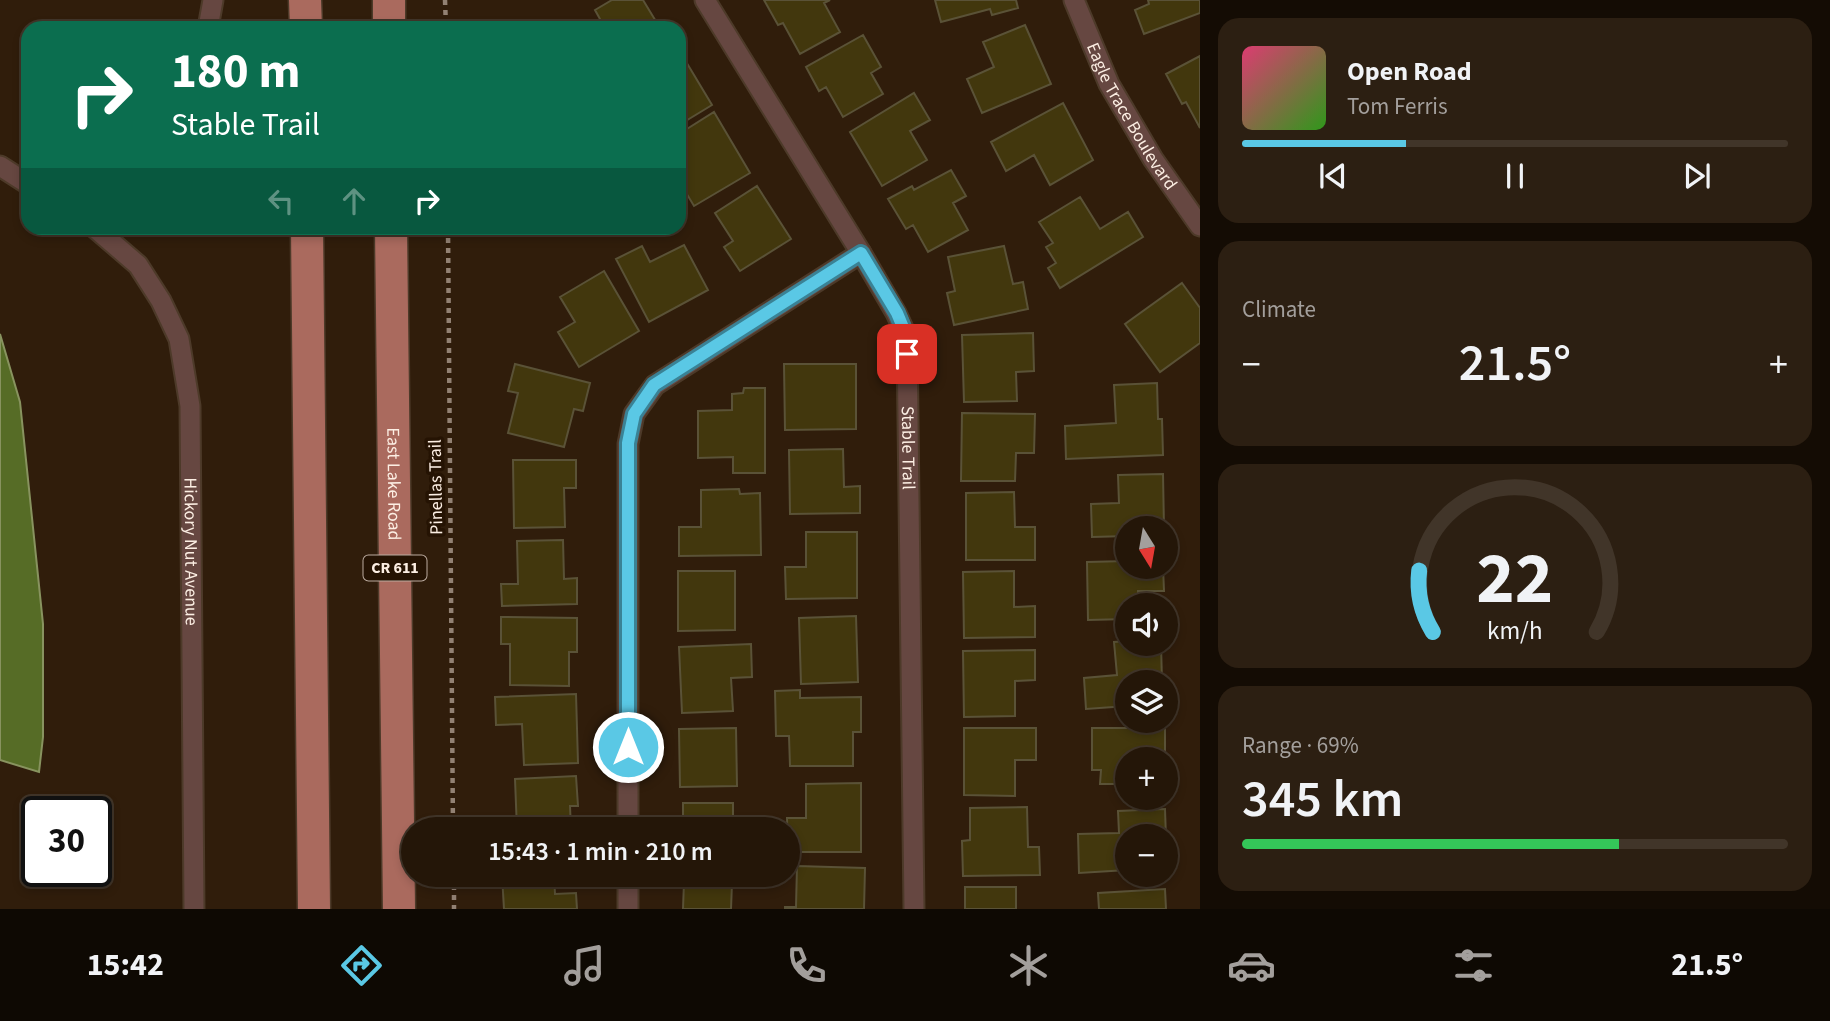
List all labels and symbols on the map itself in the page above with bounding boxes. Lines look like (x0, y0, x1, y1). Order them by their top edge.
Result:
street label: Eagle Trace Boulevard (1081, 39, 1183, 195)
pin (877, 324, 937, 384)
street label: Stable Trail (895, 406, 921, 490)
street label: East Lake Road (381, 427, 407, 541)
street label: Pinellas Trail (423, 439, 449, 535)
street label: Hickory Nut Avenue (178, 477, 204, 626)
north arrow (1115, 516, 1178, 579)
road number: CR 611 (364, 555, 426, 580)
position arrow (591, 710, 665, 784)
speed limit sign: 30 (21, 796, 112, 887)

